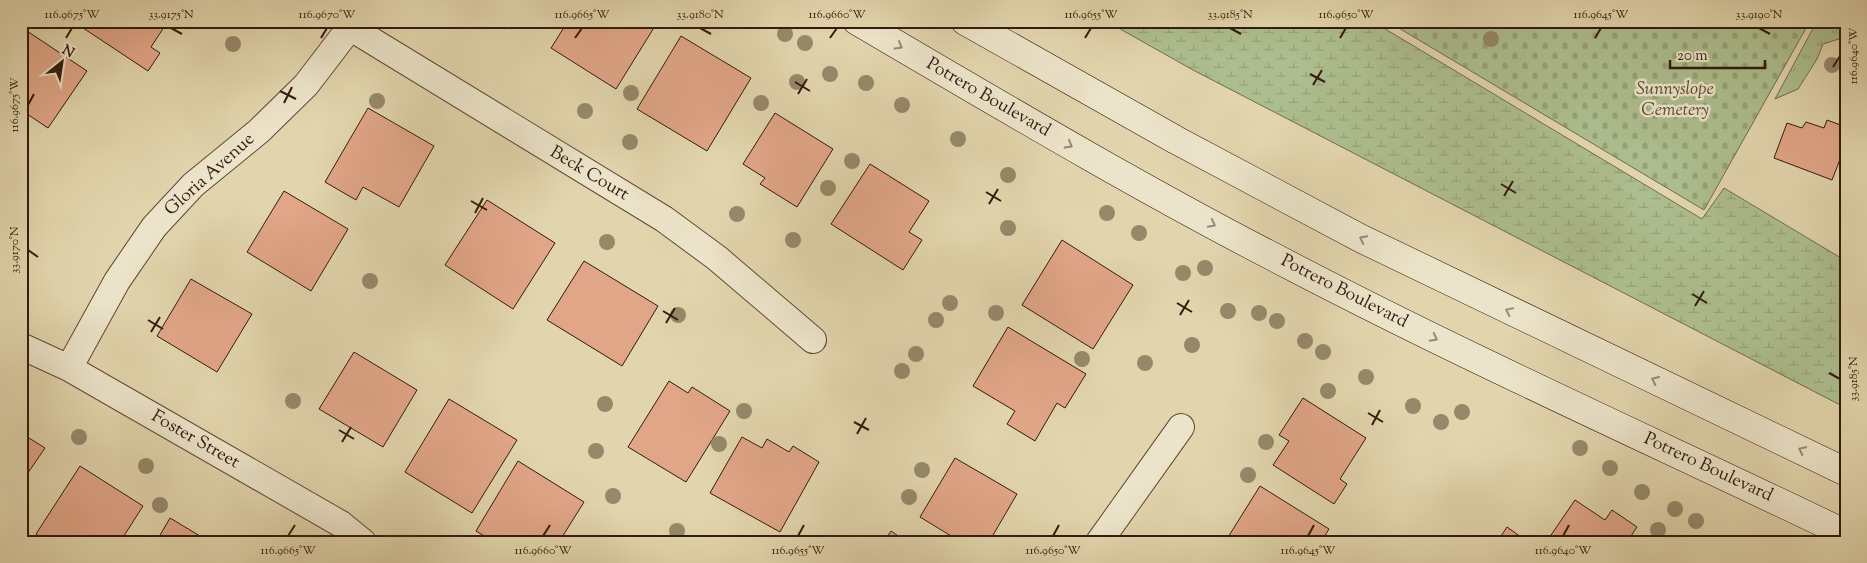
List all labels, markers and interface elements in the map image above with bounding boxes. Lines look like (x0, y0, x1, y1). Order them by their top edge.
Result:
text: 116.9675°W (44, 6, 100, 24)
text: 33.9175°N (148, 6, 194, 24)
text: 116.9670°W (299, 6, 356, 24)
text: 116.9665°W (555, 6, 610, 24)
text: 33.9180°N (676, 6, 724, 24)
text: 116.9660°W (809, 6, 866, 24)
text: 116.9655°W (1064, 6, 1118, 24)
text: 33.9185°N (1207, 6, 1253, 24)
text: 116.9650°W (1318, 6, 1374, 24)
text: 116.9645°W (1574, 6, 1629, 24)
text: 33.9190°N (1736, 6, 1783, 24)
text: 116.9640°W (1845, 27, 1863, 84)
north arrow (38, 38, 88, 88)
scale bar (1670, 38, 1764, 70)
one-way arrow (893, 39, 902, 49)
text: N (58, 41, 77, 64)
text: 20 m (1677, 46, 1708, 67)
street label: Potrero Boulevard (921, 52, 1055, 144)
text: 116.9675°W (6, 77, 24, 133)
park label: Sunnyslope Cemetery (1636, 77, 1714, 124)
street label: Gloria Avenue (159, 127, 261, 223)
one-way arrow (1064, 139, 1073, 149)
street label: Beck Court (544, 140, 634, 208)
one-way arrow (1206, 218, 1215, 228)
text: 33.9170°N (6, 226, 24, 273)
one-way arrow (1359, 236, 1368, 246)
street label: Potrero Boulevard (1276, 249, 1412, 335)
one-way arrow (1505, 306, 1514, 317)
one-way arrow (1429, 332, 1438, 342)
text: 33.9185°N (1845, 356, 1863, 402)
one-way arrow (1652, 377, 1661, 387)
street label: Foster Street (146, 404, 244, 476)
street label: Potrero Boulevard (1639, 427, 1777, 509)
one-way arrow (1798, 446, 1807, 457)
text: 116.9665°W (261, 542, 316, 560)
text: 116.9660°W (515, 542, 572, 560)
text: 116.9655°W (771, 542, 825, 560)
text: 116.9650°W (1025, 542, 1081, 560)
text: 116.9645°W (1281, 542, 1336, 560)
text: 116.9640°W (1535, 542, 1592, 560)

